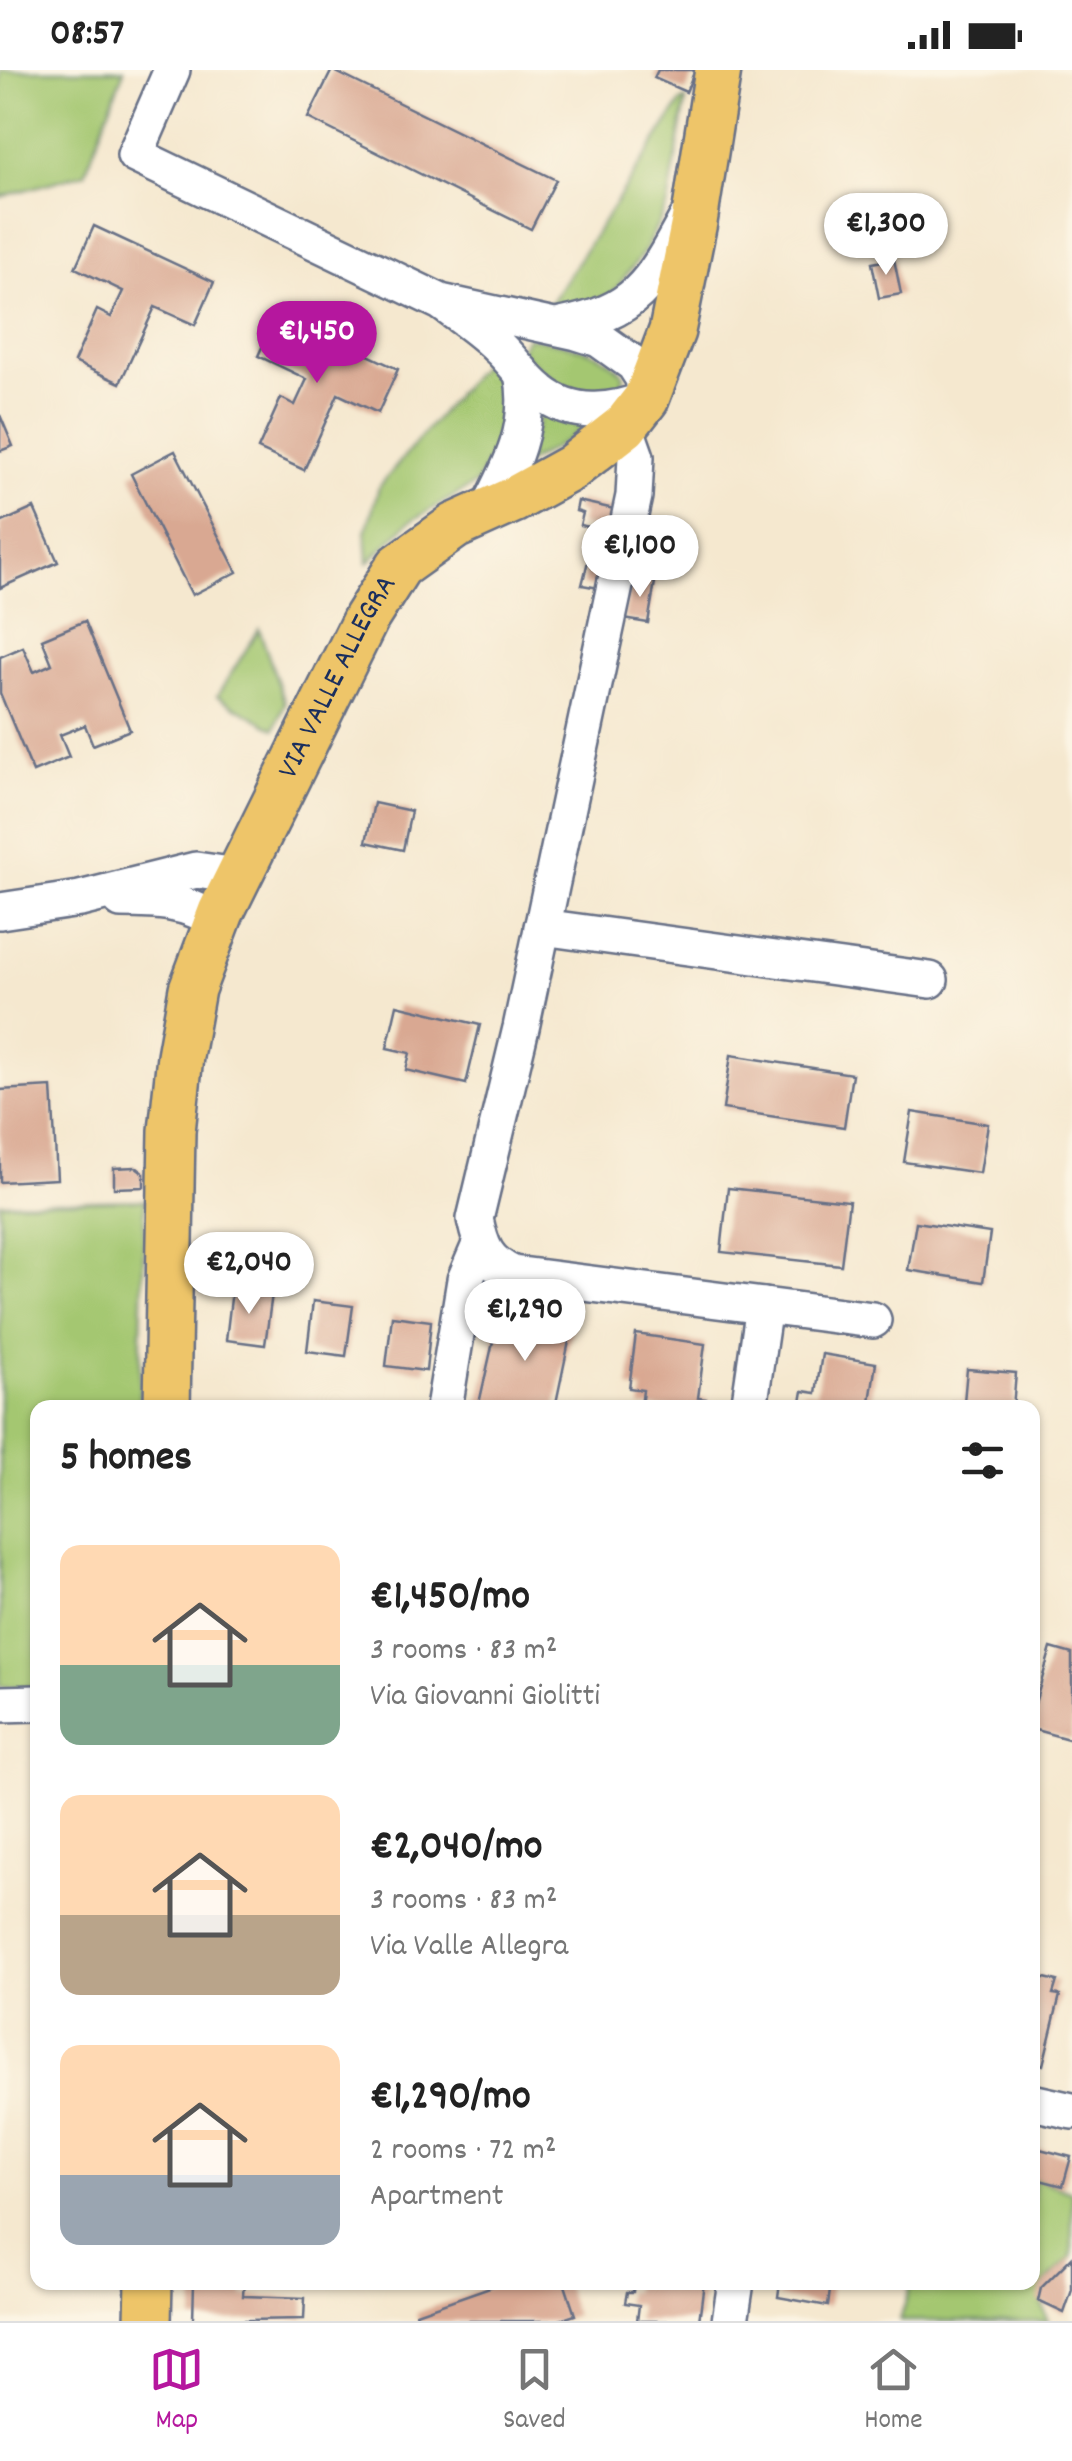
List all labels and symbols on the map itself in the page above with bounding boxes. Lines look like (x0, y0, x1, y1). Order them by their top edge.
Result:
pin: €1,300 (805, 193, 967, 278)
pin: €1,450 (236, 301, 398, 386)
pin: €1,100 (559, 515, 721, 600)
street label: VIA VALLE ALLEGRA (268, 567, 409, 787)
pin: €2,040 (168, 1232, 330, 1317)
pin: €1,290 (444, 1279, 606, 1364)

